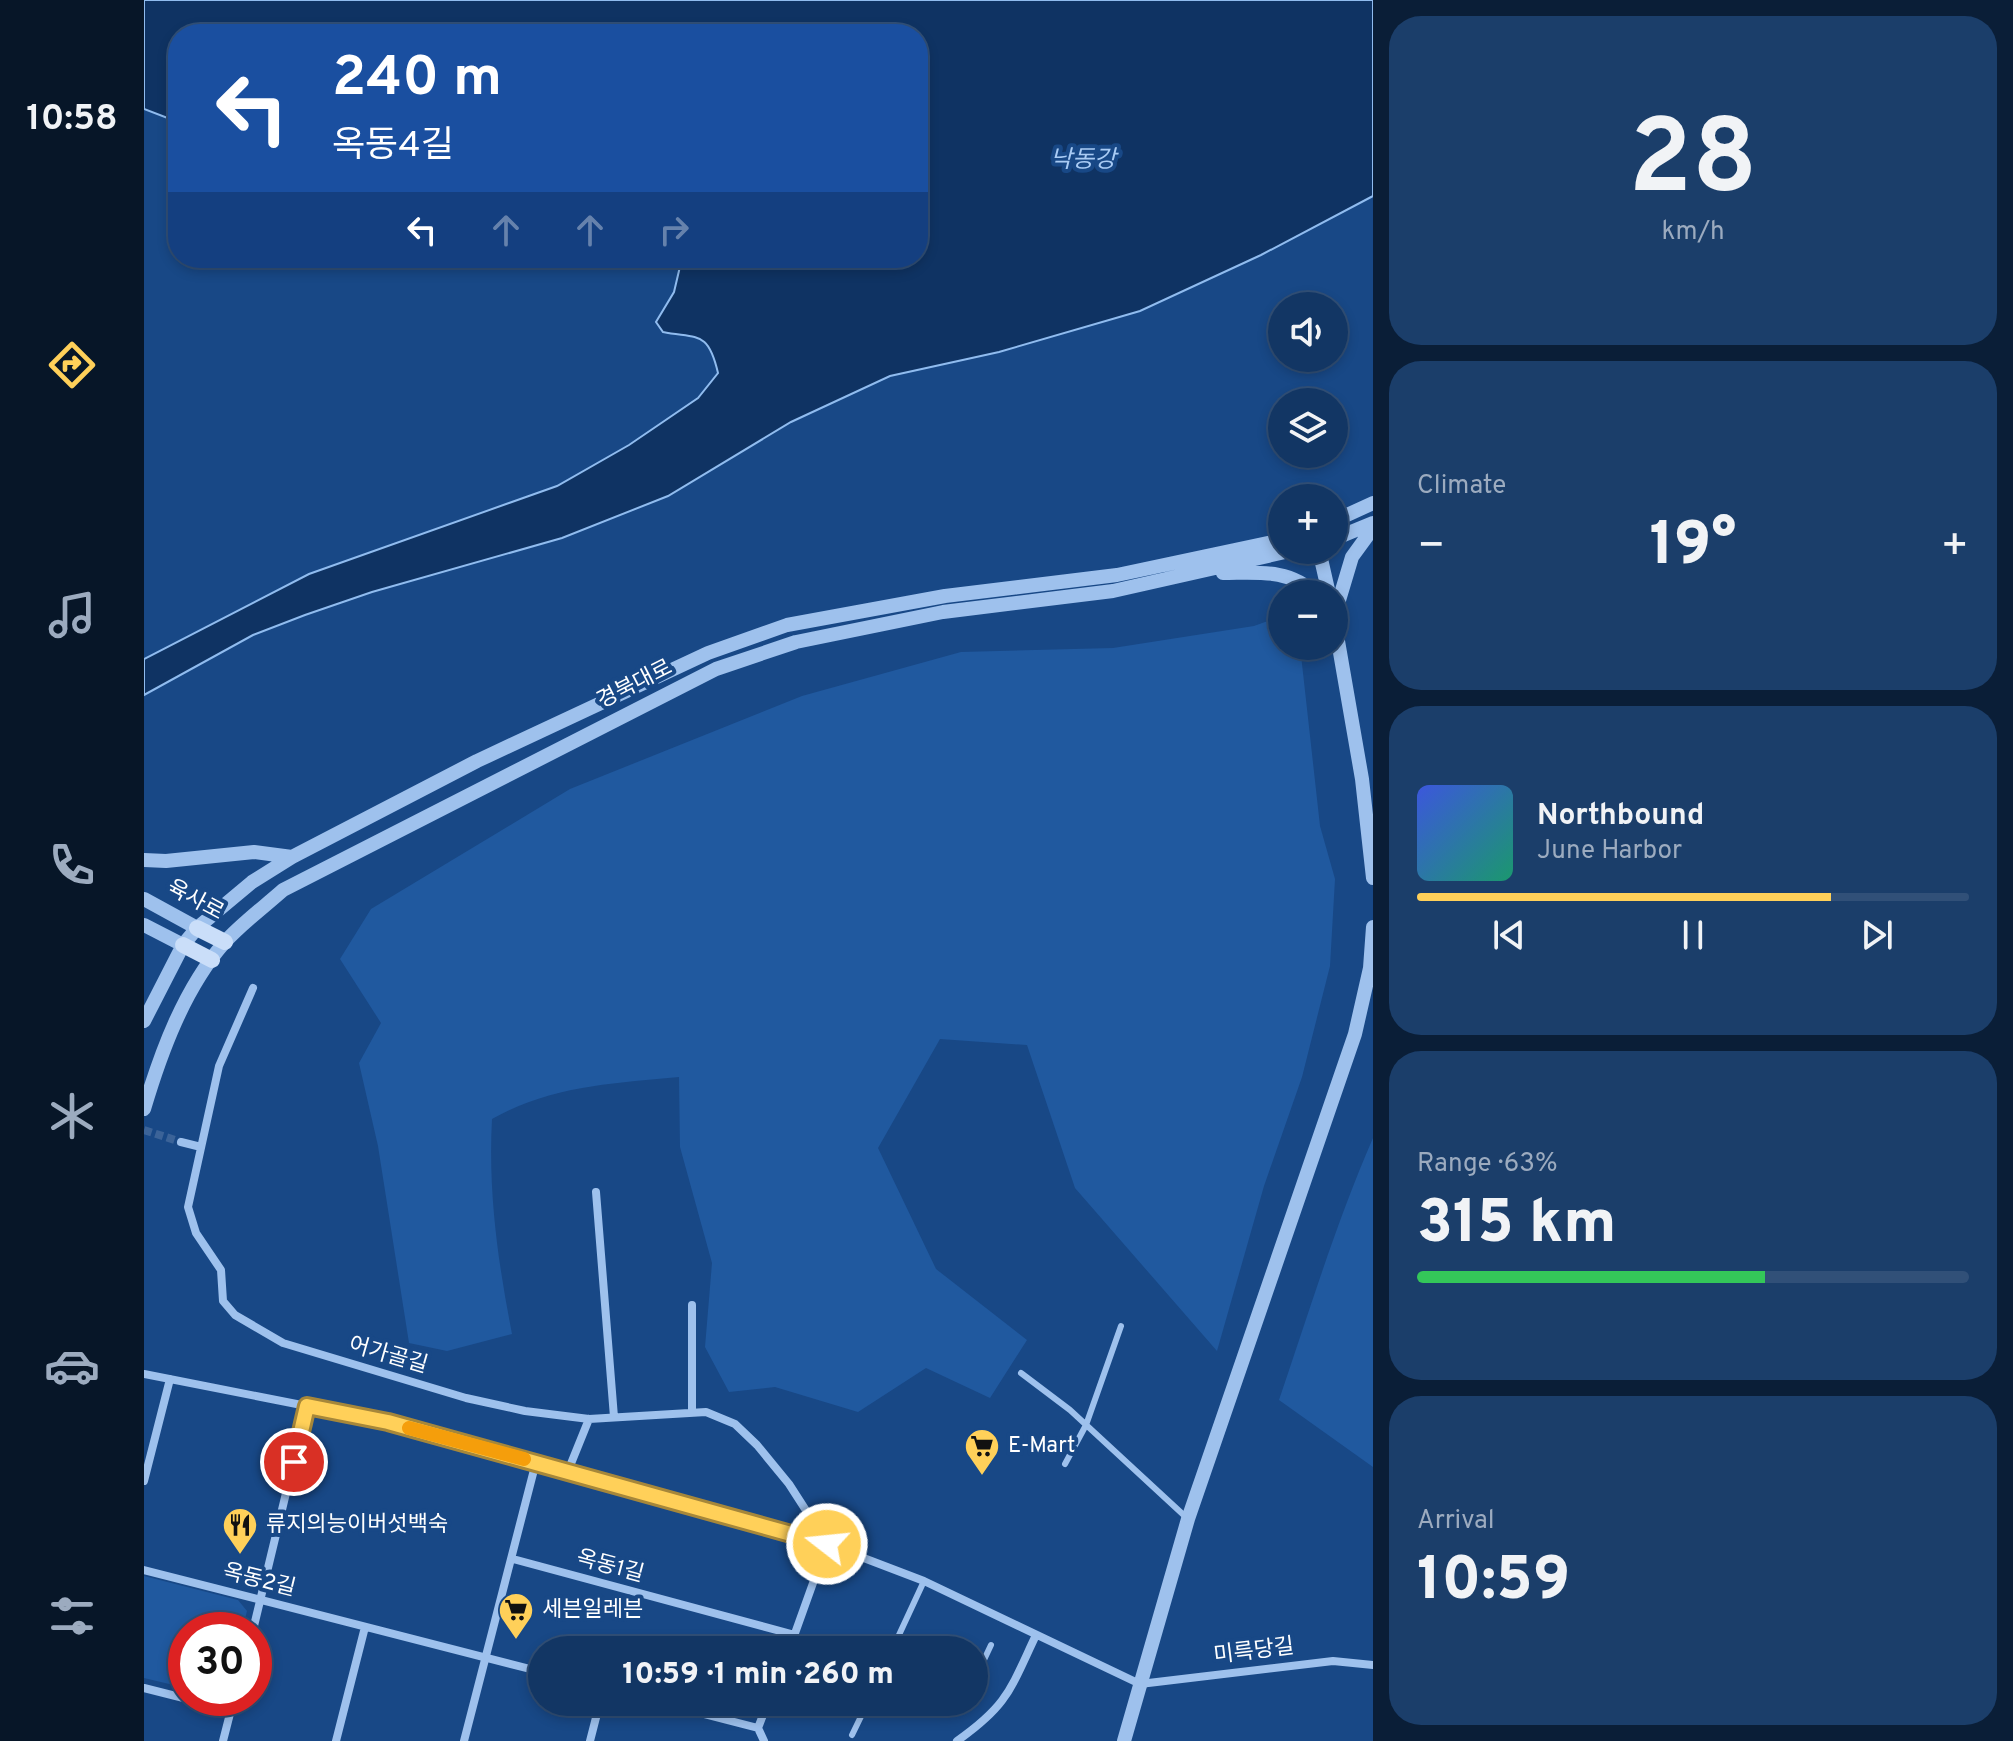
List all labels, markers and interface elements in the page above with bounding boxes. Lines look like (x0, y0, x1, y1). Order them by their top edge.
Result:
text: 240 m (332, 45, 502, 115)
icon: left (200, 56, 304, 160)
text: 10:58 (26, 97, 118, 143)
text: 28 (1628, 98, 1758, 230)
text: 옥동4길 (332, 124, 454, 170)
water label: 낙동강 (1050, 146, 1119, 176)
icon: left (400, 208, 444, 252)
icon: ahead (484, 208, 528, 252)
icon: ahead (568, 208, 612, 252)
icon: right (652, 208, 696, 252)
text: km/h (1661, 216, 1725, 249)
map controls (1268, 292, 1348, 660)
button: sound (1268, 292, 1348, 372)
icon: directions (44, 337, 100, 393)
button: layers (1268, 388, 1348, 468)
text: Climate (1417, 470, 1506, 503)
button: + (1268, 484, 1348, 564)
text: 19° (1650, 510, 1736, 586)
text: − (1417, 520, 1445, 576)
text: + (1941, 520, 1969, 576)
button: − (1268, 580, 1348, 660)
icon: music (44, 587, 100, 643)
street label: 경북대로 (593, 655, 677, 715)
text: Northbound (1537, 798, 1704, 835)
text: June Harbor (1537, 835, 1682, 868)
icon: phone (44, 837, 100, 893)
street label: 육사로 (162, 875, 228, 927)
icon: previous (1487, 913, 1531, 957)
icon: pause (1671, 913, 1715, 957)
icon: next (1855, 913, 1899, 957)
icon: climate (44, 1088, 100, 1144)
text: Range · 63% (1417, 1148, 1558, 1181)
text: 315 km (1417, 1188, 1616, 1264)
street label: 어가골길 (345, 1332, 431, 1380)
icon: car (44, 1338, 100, 1394)
supermarket icon: E-Mart (963, 1427, 1001, 1477)
pin (260, 1428, 328, 1496)
place label: E-Mart (1008, 1433, 1075, 1460)
icon: arrive (272, 1440, 316, 1484)
position arrow (785, 1502, 869, 1586)
text: Arrival (1417, 1505, 1495, 1538)
restaurant icon: 류지의능이버섯백숙 (221, 1506, 259, 1556)
place label: 류지의능이버섯백숙 (266, 1512, 448, 1539)
street label: 옥동1길 (573, 1545, 647, 1589)
text: 10:59 (1417, 1545, 1570, 1621)
street label: 옥동2길 (220, 1559, 298, 1603)
icon: filters (44, 1588, 100, 1644)
supermarket icon: 세븐일레븐 (497, 1591, 535, 1641)
place label: 세븐일레븐 (542, 1597, 643, 1624)
speed limit sign: 30 (168, 1612, 272, 1716)
street label: 미륵당길 (1212, 1634, 1296, 1670)
text: 10:59 · 1 min · 260 m (622, 1657, 894, 1694)

